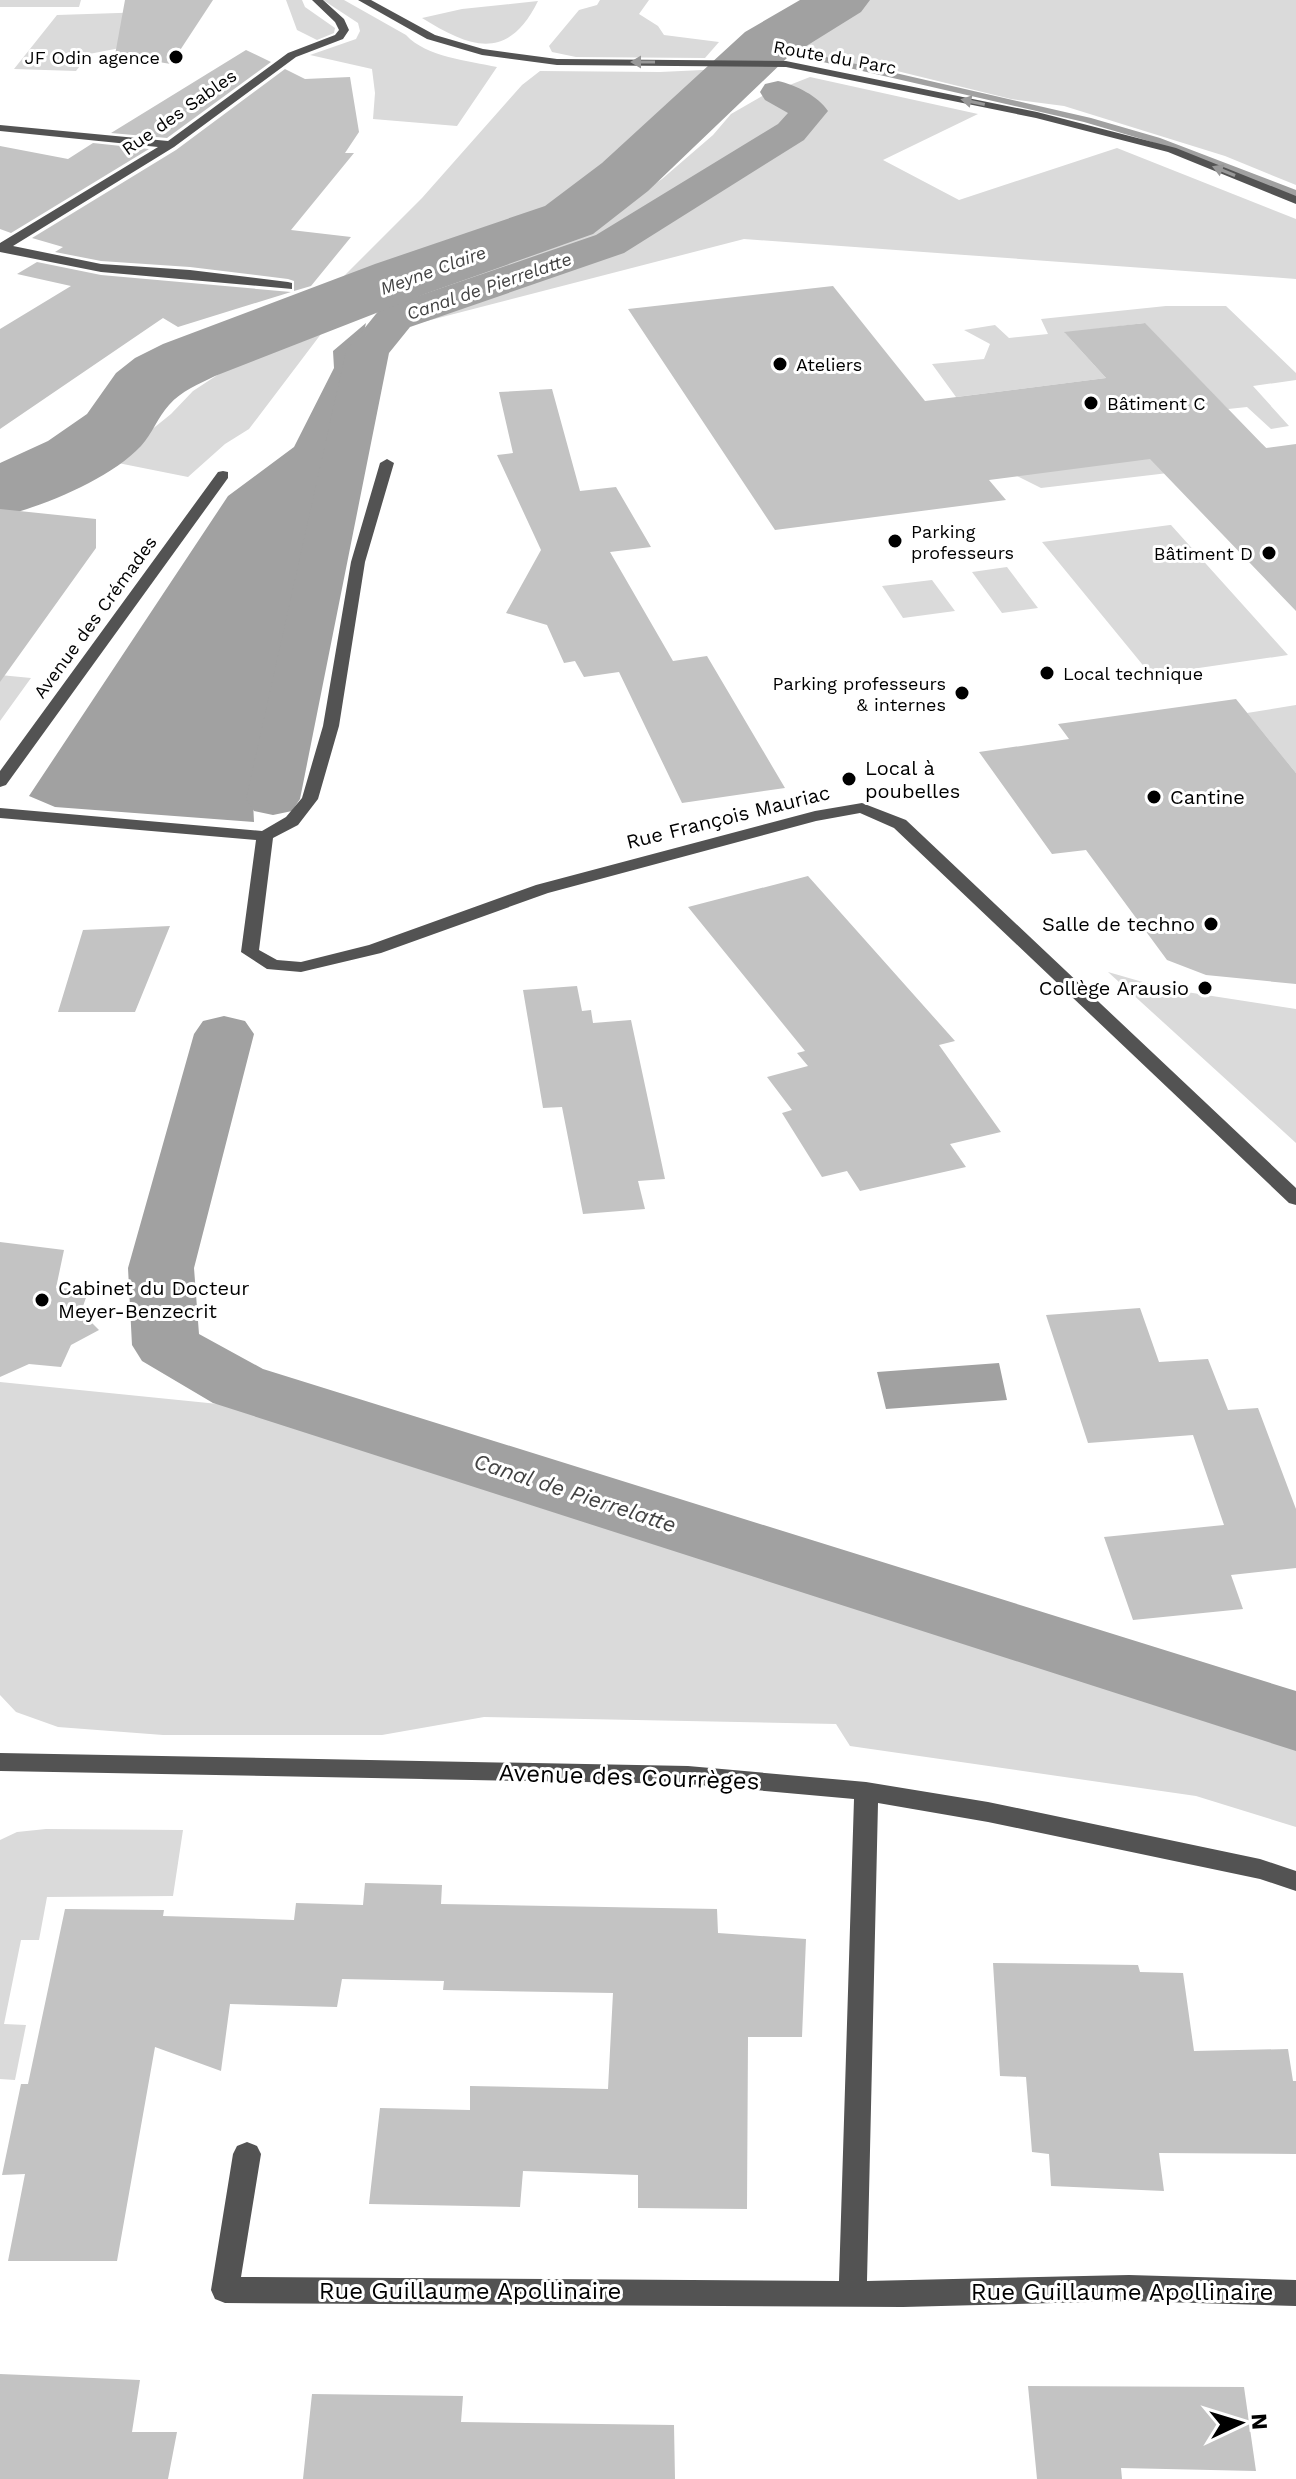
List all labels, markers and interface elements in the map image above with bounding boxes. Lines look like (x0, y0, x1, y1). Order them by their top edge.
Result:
street label: Route du Parc (772, 36, 898, 78)
place label: JF Odin agence (25, 47, 160, 68)
marker: JF Odin agence (167, 48, 185, 66)
one-way arrow (630, 56, 655, 68)
street label: Rue des Sables (118, 65, 240, 159)
one-way arrow (961, 95, 986, 108)
one-way arrow (1212, 164, 1236, 177)
water label: Meyne Claire (377, 241, 489, 299)
water label: Canal de Pierrelatte (404, 248, 574, 324)
place label: Ateliers (796, 354, 862, 375)
marker: Ateliers (771, 355, 789, 373)
place label: Bâtiment C (1107, 393, 1206, 414)
marker: Bâtiment C (1082, 394, 1100, 412)
place label: Parking professeurs (911, 521, 1014, 563)
street label: Avenue des Crémades (29, 532, 161, 702)
marker: Parking professeurs (886, 532, 904, 550)
place label: Bâtiment D (1154, 543, 1253, 564)
marker: Bâtiment D (1260, 544, 1278, 562)
place label: Local technique (1063, 663, 1203, 684)
marker: Local technique (1038, 664, 1056, 682)
place label: Parking professeurs & internes (773, 673, 946, 715)
marker: Parking professeurs & internes (953, 684, 971, 702)
place label: Local à poubelles (865, 756, 960, 803)
marker: Local à poubelles (840, 770, 858, 788)
street label: Rue François Mauriac (624, 780, 832, 854)
place label: Cantine (1170, 785, 1245, 809)
marker: Cantine (1145, 788, 1163, 806)
place label: Salle de techno (1042, 912, 1195, 936)
marker: Salle de techno (1202, 915, 1220, 933)
place label: Collège Arausio (1039, 976, 1189, 1000)
marker: Collège Arausio (1196, 979, 1214, 997)
place label: Cabinet du Docteur Meyer-Benzecrit (58, 1276, 249, 1323)
marker: Cabinet du Docteur Meyer-Benzecrit (33, 1291, 51, 1309)
water label: Canal de Pierrelatte (471, 1448, 679, 1538)
street label: Avenue des Courrèges (498, 1758, 760, 1796)
street label: Rue Guillaume Apollinaire (319, 2277, 621, 2305)
street label: Rue Guillaume Apollinaire (971, 2278, 1273, 2306)
north arrow (1200, 2383, 1280, 2463)
text: N (1246, 2413, 1272, 2431)

